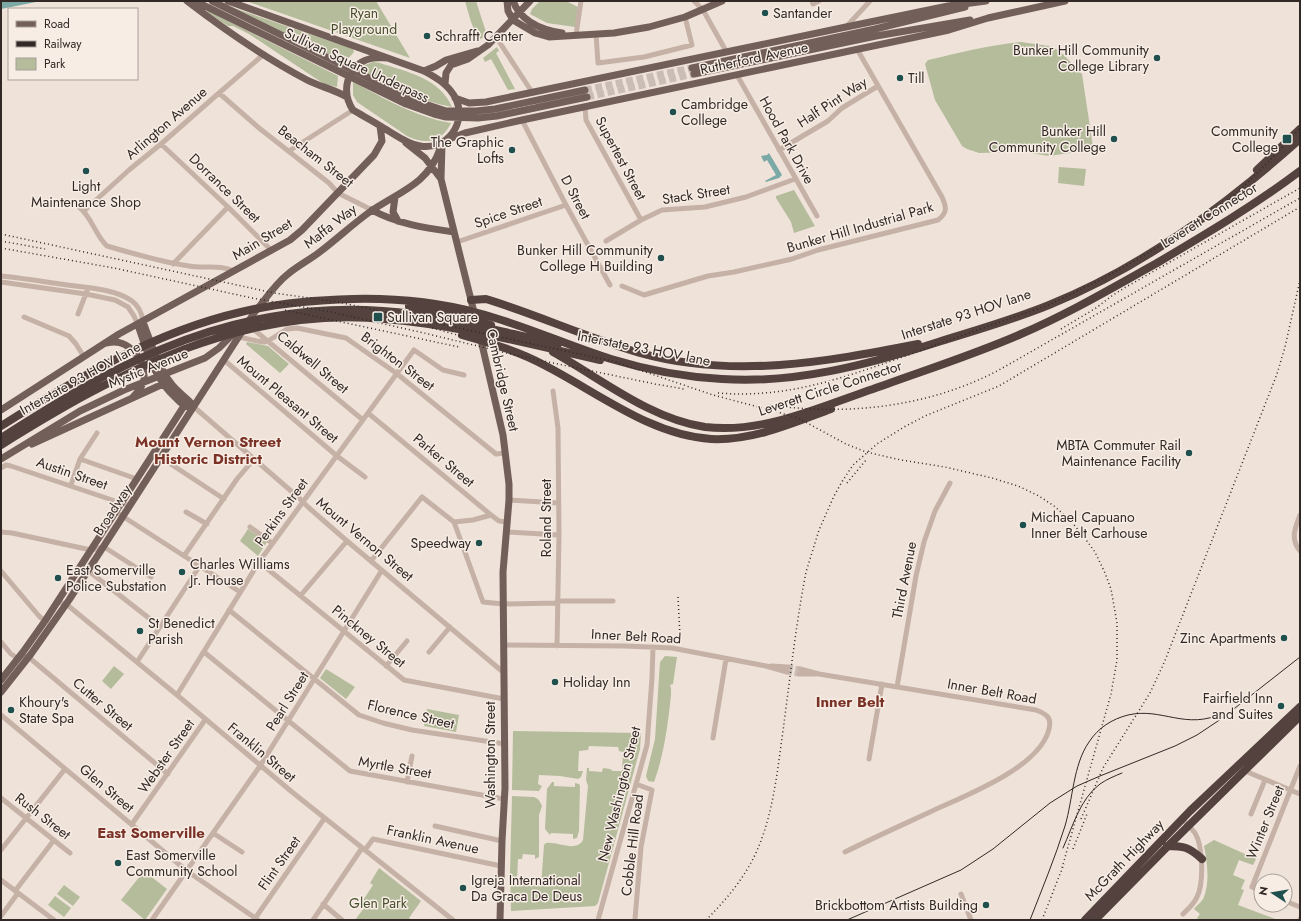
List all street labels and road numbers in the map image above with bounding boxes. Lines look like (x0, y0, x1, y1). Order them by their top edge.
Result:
street label: Sullivan Square Underpass (281, 23, 433, 107)
street label: Rutherford Avenue (698, 37, 810, 79)
street label: Half Pint Way (793, 71, 872, 132)
street label: Arlington Avenue (121, 82, 211, 164)
street label: Hood Park Drive (755, 92, 819, 188)
street label: Supertest Street (591, 113, 652, 204)
street label: Beacham Street (274, 120, 359, 192)
street label: Dorrance Street (185, 149, 266, 228)
street label: D Street (556, 172, 596, 223)
street label: Leverett Connector (1157, 177, 1261, 253)
street label: Stack Street (661, 179, 732, 209)
street label: Spice Street (471, 191, 545, 233)
street label: Bunker Hill Industrial Park (784, 196, 936, 258)
street label: Maffa Way (299, 198, 361, 253)
street label: Main Street (228, 213, 296, 265)
street label: Interstate 93 HOV lane (899, 284, 1033, 344)
street label: Interstate 93 HOV lane (576, 325, 712, 371)
street label: Caldwell Street (273, 326, 354, 398)
street label: Brighton Street (357, 327, 439, 396)
street label: Cambridge Street (482, 327, 525, 434)
street label: Interstate 93 HOV lane (16, 336, 144, 420)
street label: Mystic Avenue (105, 343, 191, 393)
street label: Mount Pleasant Street (233, 351, 343, 448)
street label: Leverett Circle Connector (756, 355, 905, 421)
street label: Parker Street (409, 428, 479, 492)
street label: Austin Street (34, 452, 111, 495)
street label: Perkins Street (249, 473, 313, 550)
street label: Roland Street (536, 478, 556, 557)
street label: Broadway (88, 480, 136, 539)
street label: Mount Vernon Street (312, 492, 418, 586)
street label: Third Avenue (887, 540, 921, 620)
street label: Pinckney Street (328, 600, 411, 672)
street label: Inner Belt Road (590, 624, 682, 648)
street label: Pearl Street (261, 667, 314, 735)
street label: Cutter Street (69, 673, 138, 736)
street label: Inner Belt Road (946, 673, 1038, 709)
street label: Florence Street (366, 694, 457, 734)
street label: Washington Street (480, 701, 500, 809)
street label: Webster Street (133, 714, 199, 797)
street label: Franklin Street (224, 717, 301, 787)
street label: New Washington Street (593, 724, 646, 864)
street label: Myrtle Street (357, 751, 434, 783)
street label: Glen Street (75, 759, 139, 817)
street label: Winter Street (1241, 782, 1289, 862)
street label: Rush Street (11, 788, 76, 845)
street label: Cobble Hill Road (616, 793, 648, 897)
street label: McGrath Highway (1080, 814, 1169, 905)
street label: Franklin Avenue (385, 819, 481, 859)
street label: Flint Street (253, 831, 305, 894)

